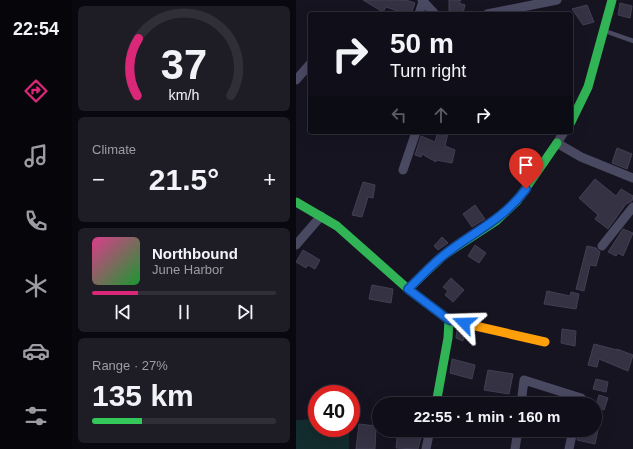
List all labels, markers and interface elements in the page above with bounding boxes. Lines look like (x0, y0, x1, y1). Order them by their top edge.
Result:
text: 22:54 (13, 19, 59, 39)
icon: right (324, 28, 376, 80)
text: 50 m (390, 28, 454, 59)
text: 37 (161, 41, 207, 88)
text: Turn right (390, 61, 466, 81)
icon: directions (22, 77, 50, 105)
text: km/h (169, 87, 200, 103)
icon: left (388, 104, 410, 126)
icon: ahead (430, 104, 452, 126)
icon: right (472, 104, 494, 126)
icon: music (22, 142, 50, 170)
text: Climate (92, 142, 136, 157)
pin (509, 148, 543, 189)
icon: arrive (515, 154, 537, 176)
text: 21.5° (149, 163, 219, 196)
text: − (92, 167, 105, 192)
text: + (263, 167, 276, 192)
icon: phone (22, 207, 50, 235)
text: Northbound (152, 245, 238, 262)
text: June Harbor (152, 262, 224, 277)
icon: climate (22, 272, 50, 300)
icon: previous (112, 301, 134, 323)
icon: pause (173, 301, 195, 323)
icon: next (234, 301, 256, 323)
position arrow (443, 302, 485, 344)
icon: car (22, 337, 50, 365)
text: Range · 27% (92, 358, 168, 373)
text: 135 km (92, 379, 194, 412)
speed limit sign: 40 (308, 385, 360, 437)
icon: filters (22, 402, 50, 430)
text: 22:55 · 1 min · 160 m (414, 408, 560, 425)

